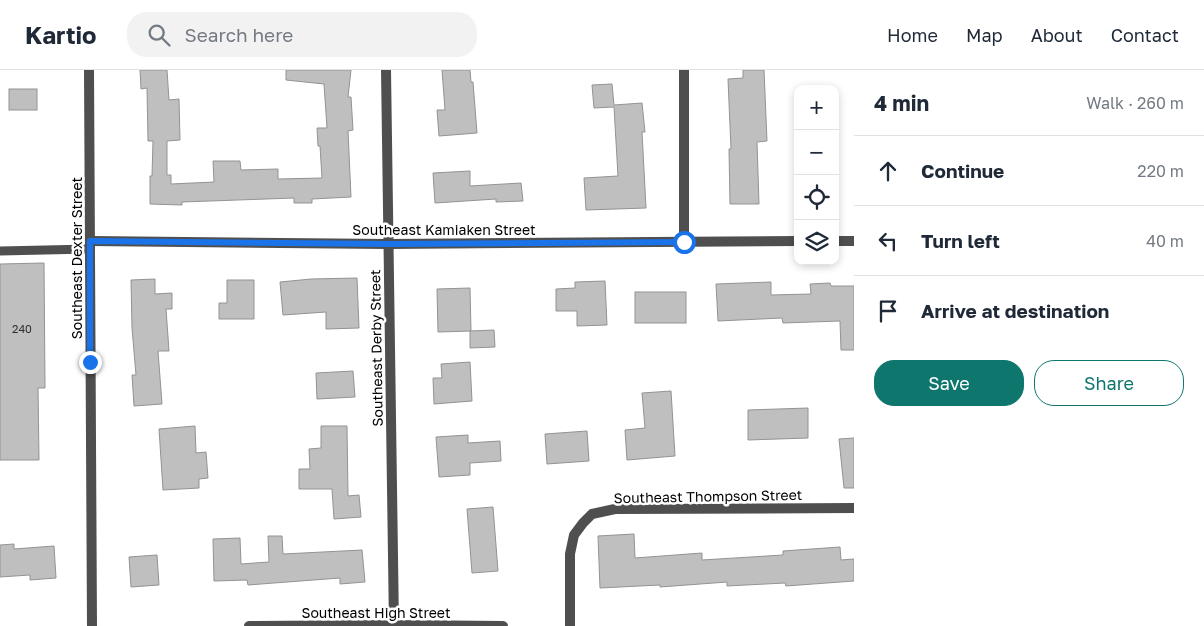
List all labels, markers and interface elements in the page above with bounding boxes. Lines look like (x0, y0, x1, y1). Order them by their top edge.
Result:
search box (127, 12, 477, 57)
text: Kartio (25, 20, 97, 49)
icon: search (145, 21, 173, 49)
text: Search here (185, 23, 293, 46)
text: Home (887, 24, 938, 46)
text: Map (966, 24, 1003, 46)
text: About (1031, 24, 1083, 46)
text: Contact (1111, 24, 1179, 46)
map controls (794, 85, 839, 265)
button: + (794, 85, 839, 130)
text: 4 min (874, 90, 929, 116)
text: Walk · 260 m (1086, 93, 1184, 113)
button: − (794, 130, 839, 175)
icon: ahead (874, 157, 902, 185)
text: Continue (921, 159, 1004, 182)
text: 220 m (1137, 161, 1184, 181)
button: locate (794, 175, 839, 220)
street label: Southeast Dexter Street (68, 177, 85, 339)
button: layers (794, 220, 839, 265)
street label: Southeast Kamiaken Street (352, 221, 536, 238)
icon: left (874, 227, 902, 255)
text: Turn left (921, 229, 1000, 252)
route start (673, 231, 696, 254)
text: 40 m (1146, 231, 1184, 251)
street label: Southeast Derby Street (366, 269, 386, 427)
icon: arrive (874, 297, 902, 325)
text: Arrive at destination (921, 299, 1109, 322)
house number: 240 (12, 322, 32, 335)
route end (79, 351, 102, 374)
button: Save (874, 360, 1024, 406)
button: Share (1034, 360, 1184, 406)
street label: Southeast Thompson Street (614, 486, 802, 506)
street label: Southeast High Street (301, 604, 451, 621)

